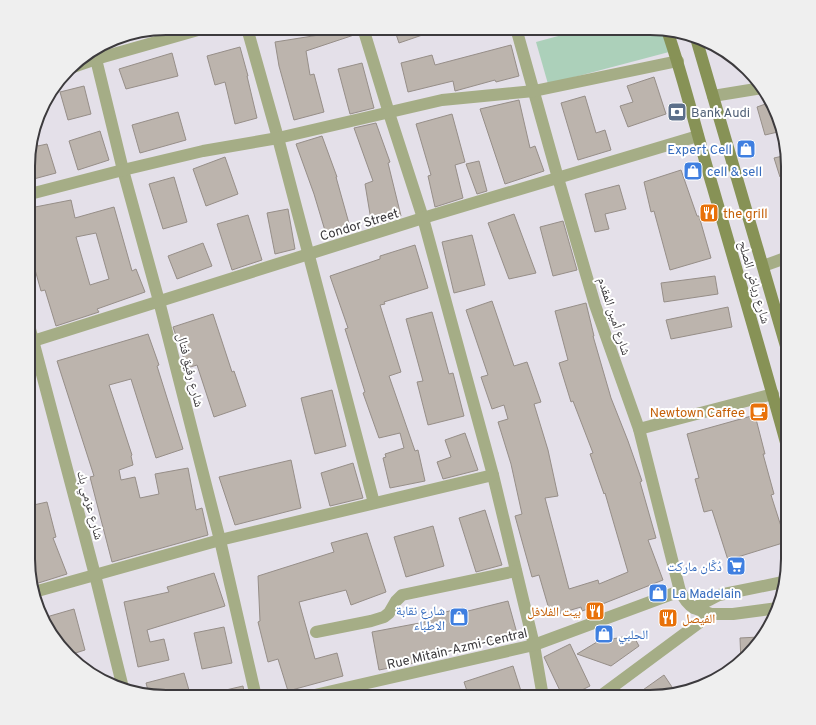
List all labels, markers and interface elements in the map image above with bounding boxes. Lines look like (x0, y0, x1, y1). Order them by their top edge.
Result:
bank icon: Bank Audi (666, 101, 688, 123)
place label: Bank Audi (691, 106, 750, 122)
shop icon: Expert Cell (735, 138, 757, 160)
place label: Expert Cell (667, 143, 732, 159)
shop icon: cell & sell (682, 160, 704, 182)
place label: cell & sell (707, 165, 762, 181)
restaurant icon: the grill (698, 202, 720, 224)
street label: Condor Street (318, 206, 401, 245)
place label: the grill (723, 207, 768, 223)
street label: شارع رياض الصلح (734, 239, 773, 326)
street label: شارع أمين المقدم (593, 275, 634, 358)
street label: شارع رفيق فتال (172, 332, 206, 409)
cafe icon: Newtown Caffee (748, 401, 770, 423)
place label: Newtown Caffee (650, 406, 745, 422)
street label: شارع عزمي بك (71, 469, 106, 542)
supermarket icon: دُكَّان ماركت (725, 555, 747, 577)
place label: دُكَّان ماركت (667, 559, 722, 576)
shop icon: La Madelain (647, 582, 669, 604)
place label: La Madelain (672, 587, 741, 603)
restaurant icon: بيت الفلافل (584, 600, 606, 622)
place label: شارع نقابة الاطباء (396, 604, 445, 635)
place label: بيت الفلافل (527, 605, 581, 621)
shop icon: شارع نقابة الاطباء (448, 606, 470, 628)
restaurant icon: الفيصل (657, 607, 679, 629)
place label: الفيصل (682, 612, 715, 628)
shop icon: الحلبي (593, 623, 615, 645)
street label: Rue Mitain-Azmi-Central (386, 626, 529, 674)
place label: الحلبي (618, 628, 648, 645)

